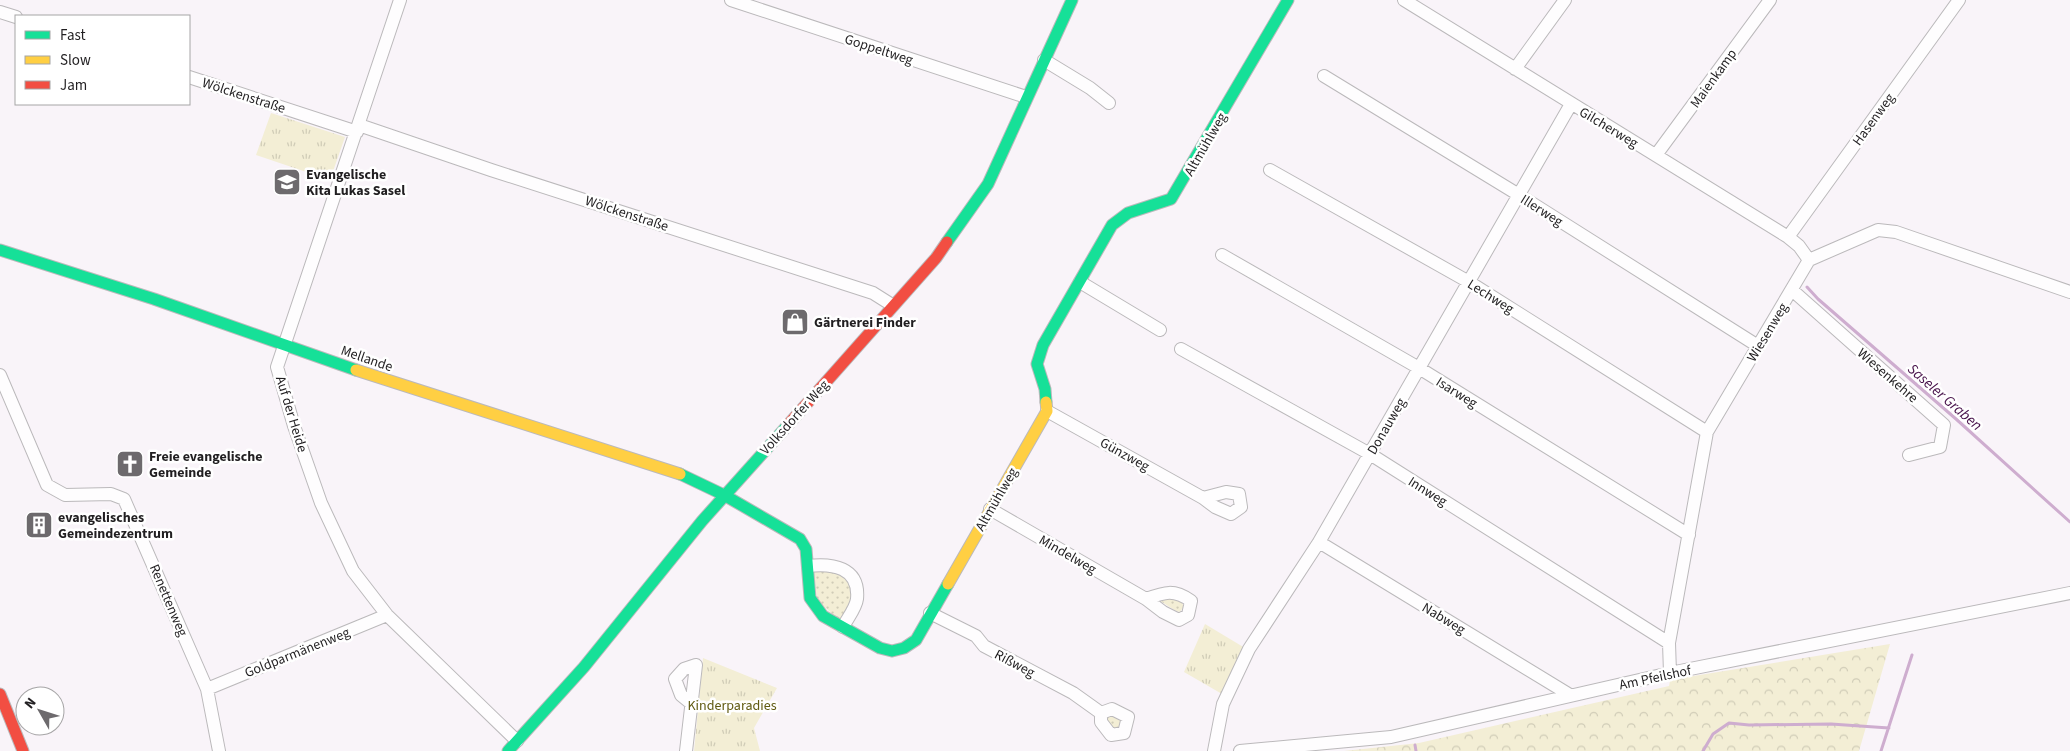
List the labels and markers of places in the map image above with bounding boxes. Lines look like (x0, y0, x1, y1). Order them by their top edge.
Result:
place label: Evangelische Kita Lukas Sasel (306, 165, 405, 201)
school or university icon: Evangelische Kita Lukas Sasel (272, 167, 302, 197)
shop icon: Gärtnerei Finder (780, 307, 810, 337)
place label: Gärtnerei Finder (814, 313, 916, 333)
place label: Freie evangelische Gemeinde (149, 447, 263, 483)
church icon: Freie evangelische Gemeinde (115, 449, 145, 479)
place label: evangelisches Gemeindezentrum (58, 508, 173, 544)
building icon: evangelisches Gemeindezentrum (24, 510, 54, 540)

